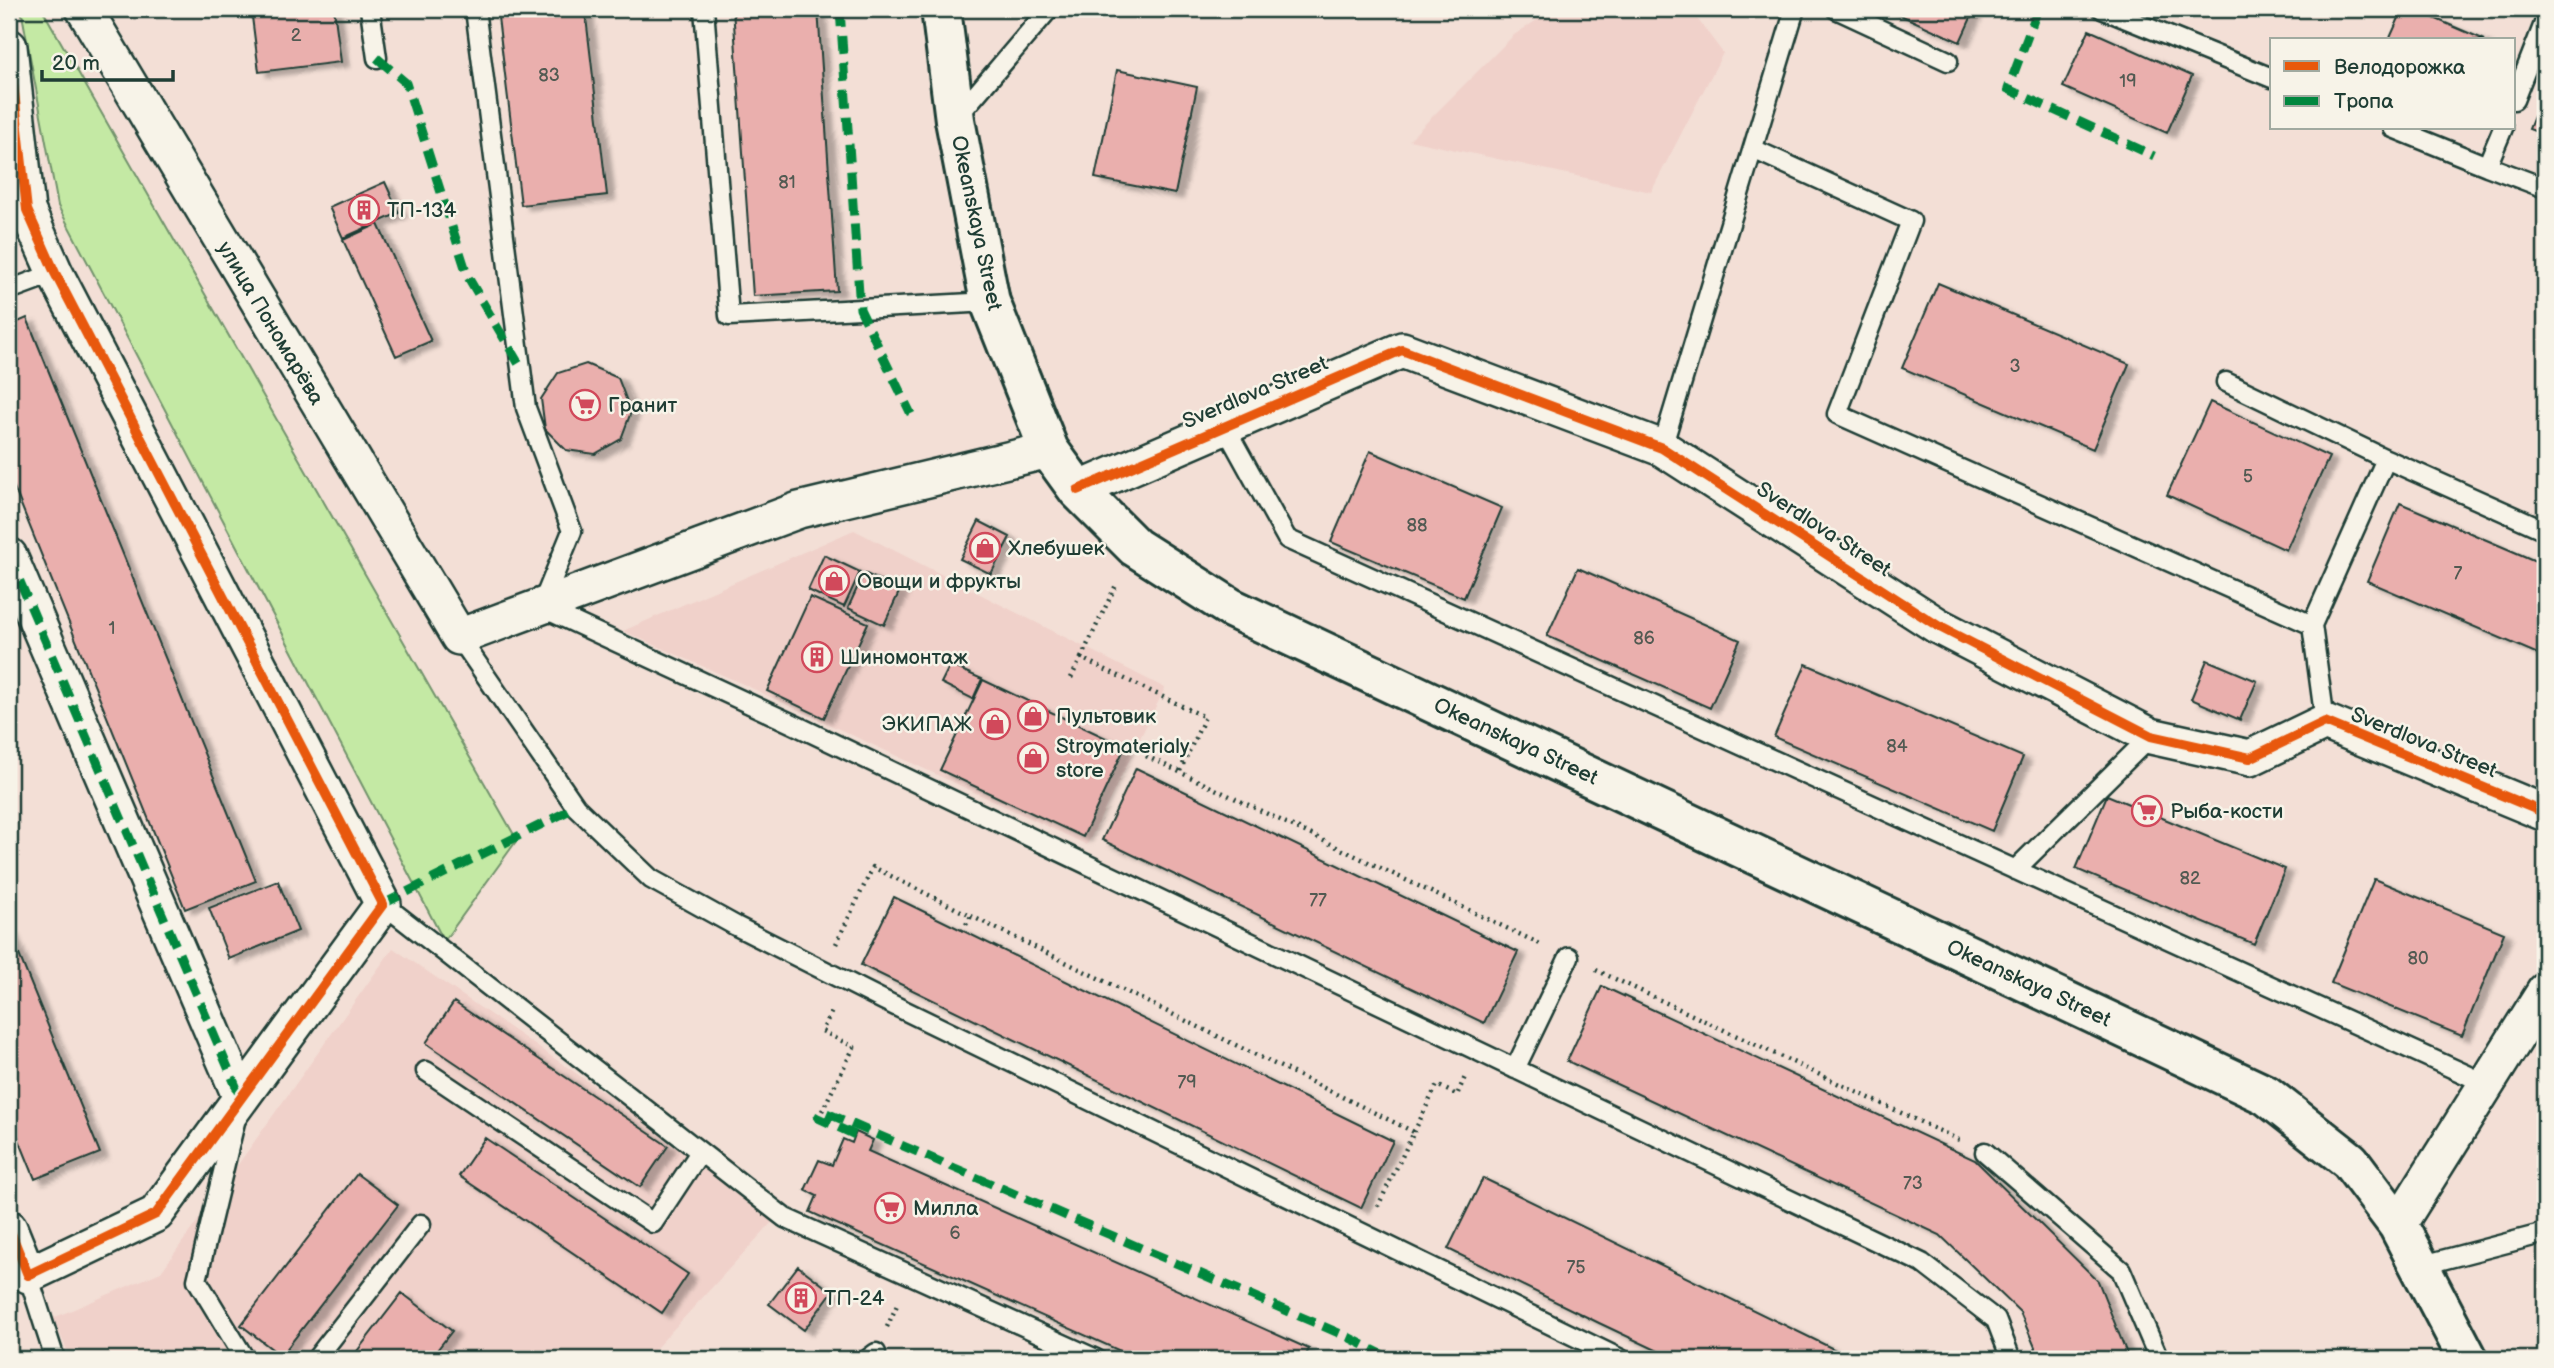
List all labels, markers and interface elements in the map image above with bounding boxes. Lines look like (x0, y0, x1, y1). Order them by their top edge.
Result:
house number: 2 (291, 25, 302, 46)
scale bar (42, 38, 173, 82)
legend (2270, 38, 2516, 130)
text: 20 m (52, 51, 100, 76)
text: Велодорожка (2334, 55, 2466, 80)
house number: 83 (538, 65, 560, 86)
house number: 19 (2119, 71, 2137, 92)
text: Тропа (2334, 89, 2394, 114)
street label: Okeanskaya Street (946, 133, 1007, 313)
house number: 81 (778, 172, 796, 193)
building icon: ТП-134 (347, 193, 381, 227)
place label: ТП-134 (387, 198, 457, 223)
street label: улица Пономарёва (212, 237, 330, 410)
street label: Sverdlova Street (1179, 350, 1332, 434)
house number: 3 (2009, 356, 2021, 377)
supermarket icon: Гранит (568, 388, 602, 422)
place label: Гранит (608, 393, 677, 418)
house number: 5 (2243, 466, 2253, 487)
street label: Sverdlova Street (1752, 477, 1896, 582)
house number: 88 (1407, 515, 1428, 536)
shop icon: Хлебушек (968, 531, 1002, 565)
place label: Хлебушек (1008, 536, 1105, 561)
house number: 7 (2454, 563, 2463, 584)
shop icon: Овощи и фрукты (817, 564, 851, 598)
place label: Овощи и фрукты (857, 569, 1021, 594)
house number: 1 (109, 618, 115, 639)
house number: 86 (1633, 628, 1655, 649)
building icon: Шиномонтаж (800, 640, 834, 674)
place label: Шиномонтаж (840, 645, 968, 670)
street label: Okeanskaya Street (1430, 692, 1602, 791)
shop icon: Пультовик (1016, 699, 1050, 733)
street label: Sverdlova Street (2347, 702, 2501, 783)
place label: Пультовик (1056, 704, 1156, 729)
shop icon: ЭКИПАЖ (978, 707, 1012, 741)
place label: ЭКИПАЖ (882, 712, 973, 737)
place label: Stroymaterialy store (1056, 734, 1190, 783)
house number: 84 (1886, 736, 1908, 757)
shop icon: Stroymaterialy store (1016, 741, 1050, 775)
supermarket icon: Рыба-кости (2130, 794, 2164, 828)
place label: Рыба-кости (2170, 799, 2284, 824)
house number: 82 (2179, 868, 2201, 889)
house number: 77 (1309, 890, 1327, 911)
street label: Okeanskaya Street (1943, 934, 2115, 1033)
house number: 80 (2407, 948, 2429, 969)
house number: 79 (1177, 1072, 1197, 1093)
house number: 73 (1903, 1173, 1923, 1194)
supermarket icon: Милла (873, 1191, 907, 1225)
place label: Милла (913, 1196, 979, 1221)
house number: 6 (950, 1223, 961, 1244)
house number: 75 (1566, 1257, 1586, 1278)
building icon: ТП-24 (784, 1281, 818, 1315)
place label: ТП-24 (824, 1286, 885, 1311)

